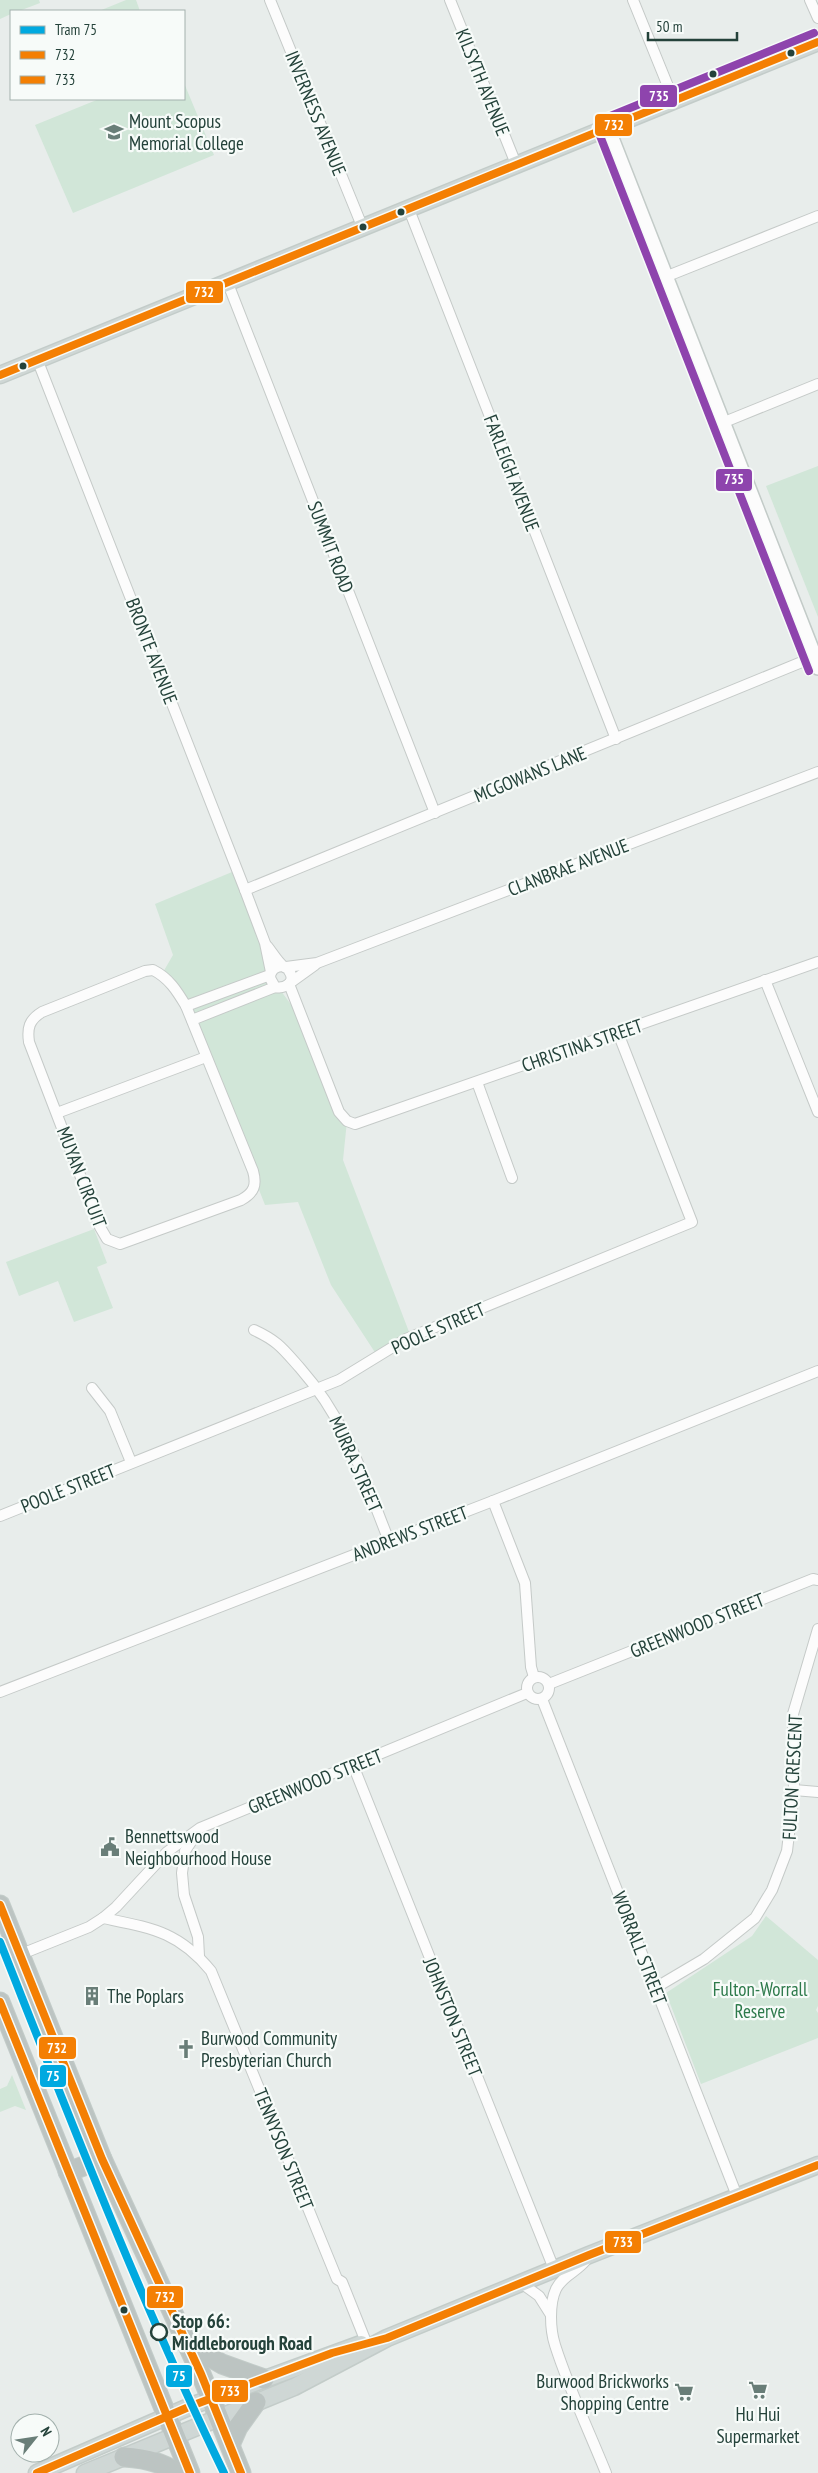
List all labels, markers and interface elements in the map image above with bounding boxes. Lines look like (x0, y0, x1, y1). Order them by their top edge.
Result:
legend (10, 10, 185, 100)
scale bar (648, 10, 737, 42)
text: 50 m (656, 17, 682, 36)
text: Tram 75 (55, 20, 97, 39)
street label: KILSYTH AVENUE (451, 25, 515, 139)
text: 732 (55, 45, 75, 64)
street label: INVERNESS AVENUE (280, 47, 352, 179)
unlabelled marker (786, 48, 796, 58)
unlabelled marker (708, 69, 718, 79)
text: 733 (55, 70, 75, 89)
line badge: 735 (639, 84, 678, 108)
text: 735 (649, 87, 669, 105)
place label: Mount Scopus Memorial College (129, 109, 244, 155)
line badge: 732 (594, 113, 633, 137)
text: 732 (604, 116, 624, 134)
school or university icon: Mount Scopus Memorial College (103, 121, 125, 143)
unlabelled marker (396, 207, 406, 217)
unlabelled marker (358, 222, 368, 232)
line badge: 732 (185, 280, 224, 304)
text: 732 (194, 283, 214, 301)
unlabelled marker (18, 361, 28, 371)
street label: FARLEIGH AVENUE (479, 411, 545, 535)
line badge: 735 (715, 468, 753, 492)
text: 735 (724, 470, 744, 488)
street label: SUMMIT ROAD (303, 498, 359, 596)
street label: BRONTE AVENUE (121, 594, 183, 708)
street label: MCGOWANS LANE (470, 741, 590, 807)
street label: CLANBRAE AVENUE (504, 833, 632, 901)
street label: CHRISTINA STREET (518, 1013, 646, 1077)
street label: MUYAN CIRCUIT (52, 1123, 112, 1231)
street label: POOLE STREET (388, 1297, 489, 1359)
street label: MURRA STREET (324, 1412, 388, 1516)
street label: POOLE STREET (17, 1458, 119, 1518)
street label: ANDREWS STREET (349, 1500, 472, 1566)
street label: GREENWOOD STREET (626, 1587, 768, 1663)
street label: FULTON CRESCENT (777, 1713, 807, 1840)
street label: GREENWOOD STREET (244, 1743, 386, 1819)
place label: Bennettswood Neighbourhood House (125, 1824, 272, 1870)
public building icon: Bennettswood Neighbourhood House (99, 1836, 121, 1858)
street label: WORRALL STREET (607, 1888, 673, 2008)
street label: JOHNSTON STREET (418, 1953, 488, 2081)
park label: Fulton-Worrall Reserve (713, 1977, 808, 2023)
place label: The Poplars (107, 1984, 184, 2008)
building icon: The Poplars (81, 1985, 103, 2007)
place label: Burwood Community Presbyterian Church (201, 2026, 338, 2072)
line badge: 732 (38, 2036, 77, 2060)
church icon: Burwood Community Presbyterian Church (175, 2038, 197, 2060)
text: 732 (47, 2039, 67, 2057)
line badge: 75 (39, 2064, 67, 2088)
text: 75 (46, 2067, 60, 2085)
street label: TENNYSON STREET (249, 2085, 319, 2214)
line badge: 733 (604, 2230, 642, 2254)
text: 733 (613, 2233, 633, 2251)
line badge: 732 (146, 2285, 184, 2309)
text: 732 (155, 2288, 175, 2306)
unlabelled marker (119, 2305, 129, 2315)
place label: Stop 66: Middleborough Road (172, 2309, 312, 2355)
marker: Stop 66: Middleborough Road (150, 2323, 168, 2341)
line badge: 75 (165, 2364, 193, 2388)
text: 75 (172, 2367, 186, 2385)
place label: Burwood Brickworks Shopping Centre (536, 2369, 669, 2415)
line badge: 733 (211, 2379, 249, 2403)
supermarket icon: Hu Hui Supermarket (747, 2379, 769, 2401)
supermarket icon: Burwood Brickworks Shopping Centre (673, 2381, 695, 2403)
text: 733 (220, 2382, 240, 2400)
place label: Hu Hui Supermarket (716, 2402, 800, 2448)
north arrow (10, 2413, 60, 2463)
text: N (37, 2424, 56, 2439)

